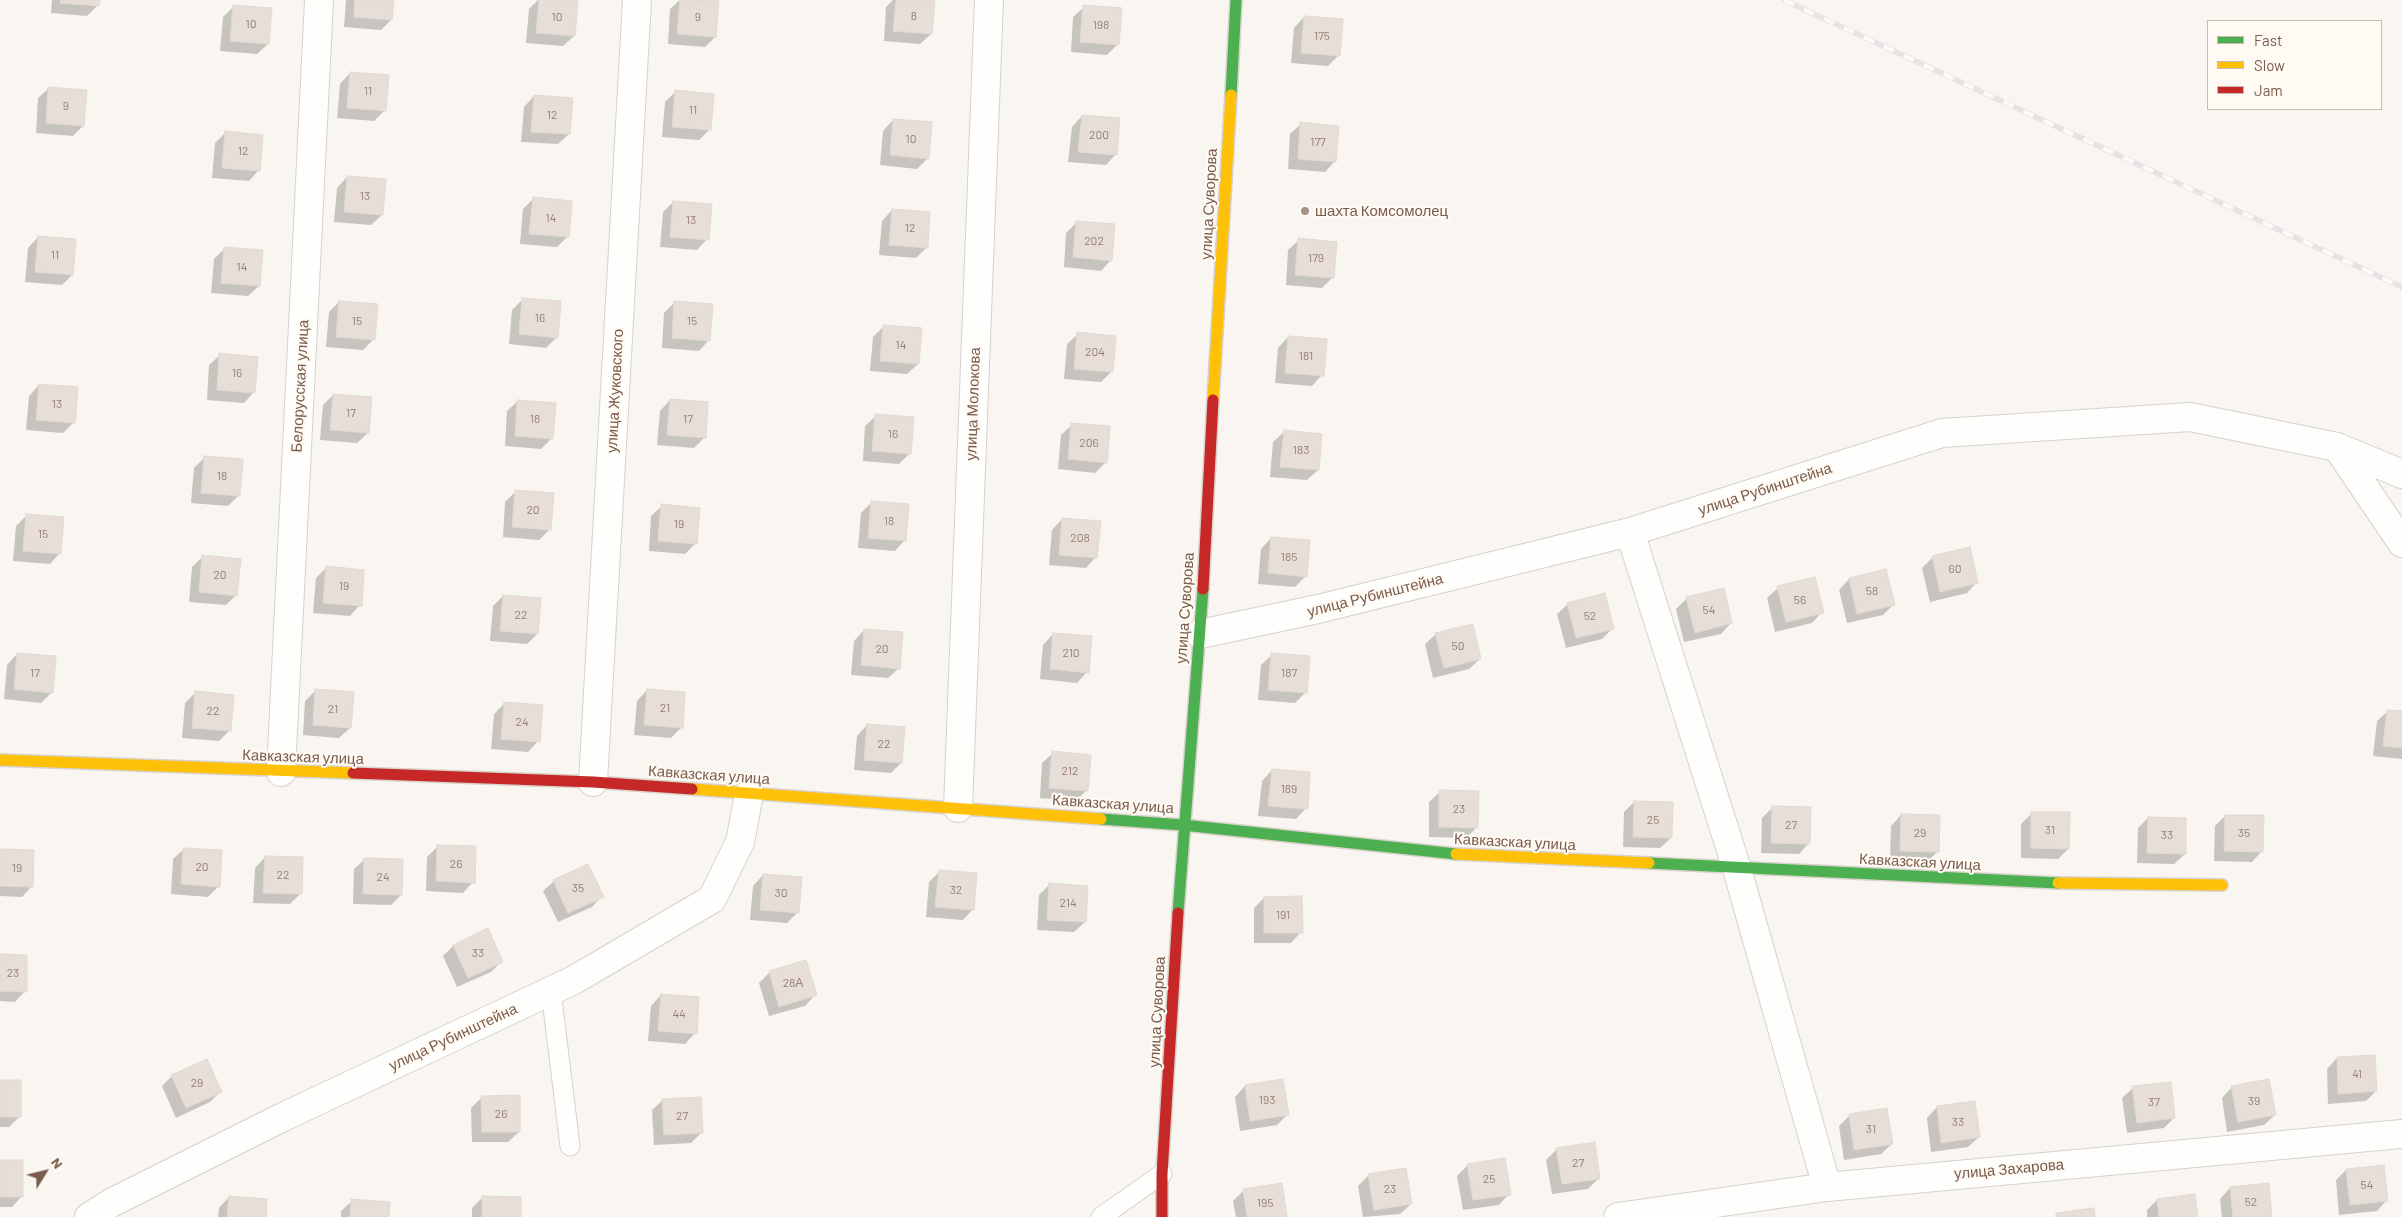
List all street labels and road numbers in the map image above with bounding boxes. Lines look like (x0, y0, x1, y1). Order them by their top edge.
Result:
street label: улица Суворова (1197, 148, 1221, 260)
street label: Белорусская улица (288, 319, 312, 453)
street label: улица Жуковского (603, 328, 627, 454)
street label: улица Молокова (962, 347, 984, 461)
street label: улица Рубинштейна (1696, 459, 1834, 519)
street label: улица Суворова (1172, 552, 1198, 664)
street label: улица Рубинштейна (1305, 569, 1445, 621)
street label: Кавказская улица (242, 746, 364, 768)
street label: Кавказская улица (648, 762, 770, 788)
street label: Кавказская улица (1052, 791, 1174, 817)
street label: Кавказская улица (1454, 830, 1576, 854)
street label: Кавказская улица (1859, 850, 1981, 874)
street label: улица Суворова (1145, 956, 1169, 1068)
street label: улица Рубинштейна (386, 999, 520, 1075)
street label: улица Захарова (1953, 1155, 2065, 1183)

